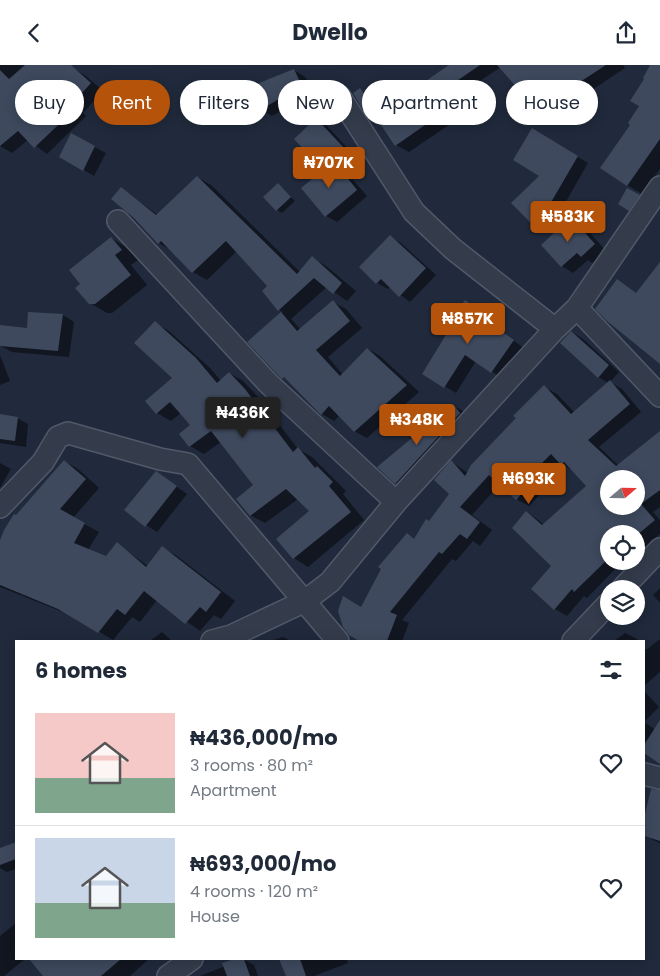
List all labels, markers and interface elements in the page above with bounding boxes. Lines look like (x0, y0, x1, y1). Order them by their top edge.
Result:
text: Dwello (292, 17, 368, 48)
icon: back (20, 19, 48, 47)
icon: share (612, 19, 640, 47)
chip: Buy (15, 80, 84, 125)
chip: Rent (94, 80, 170, 125)
chip: Filters (180, 80, 268, 125)
chip: New (278, 80, 352, 125)
chip: Apartment (362, 80, 496, 125)
chip: House (506, 80, 598, 125)
pin: ₦707K (294, 147, 364, 189)
text: ₦707K (304, 151, 354, 174)
pin: ₦583K (533, 201, 603, 243)
text: ₦583K (541, 205, 595, 228)
pin: ₦857K (433, 303, 503, 345)
text: ₦857K (442, 307, 494, 330)
pin: ₦436K (208, 397, 278, 439)
text: ₦436K (216, 401, 270, 424)
pin: ₦348K (382, 403, 452, 446)
text: ₦348K (390, 408, 444, 431)
pin: ₦693K (494, 463, 564, 505)
text: ₦693K (503, 467, 555, 490)
north arrow (600, 470, 645, 515)
map controls (600, 470, 645, 625)
button: locate (600, 525, 645, 570)
button: layers (600, 580, 645, 625)
text: 6 homes (35, 656, 127, 685)
icon: filters (597, 656, 625, 684)
text: ₦436,000/mo (190, 723, 338, 752)
icon: home (75, 733, 135, 793)
icon: heart (597, 749, 625, 777)
text: 3 rooms · 80 m² (190, 754, 313, 777)
text: Apartment (190, 779, 277, 802)
text: ₦693,000/mo (190, 849, 336, 878)
icon: home (75, 858, 135, 918)
icon: heart (597, 874, 625, 902)
text: 4 rooms · 120 m² (190, 880, 318, 903)
text: House (190, 905, 240, 928)

